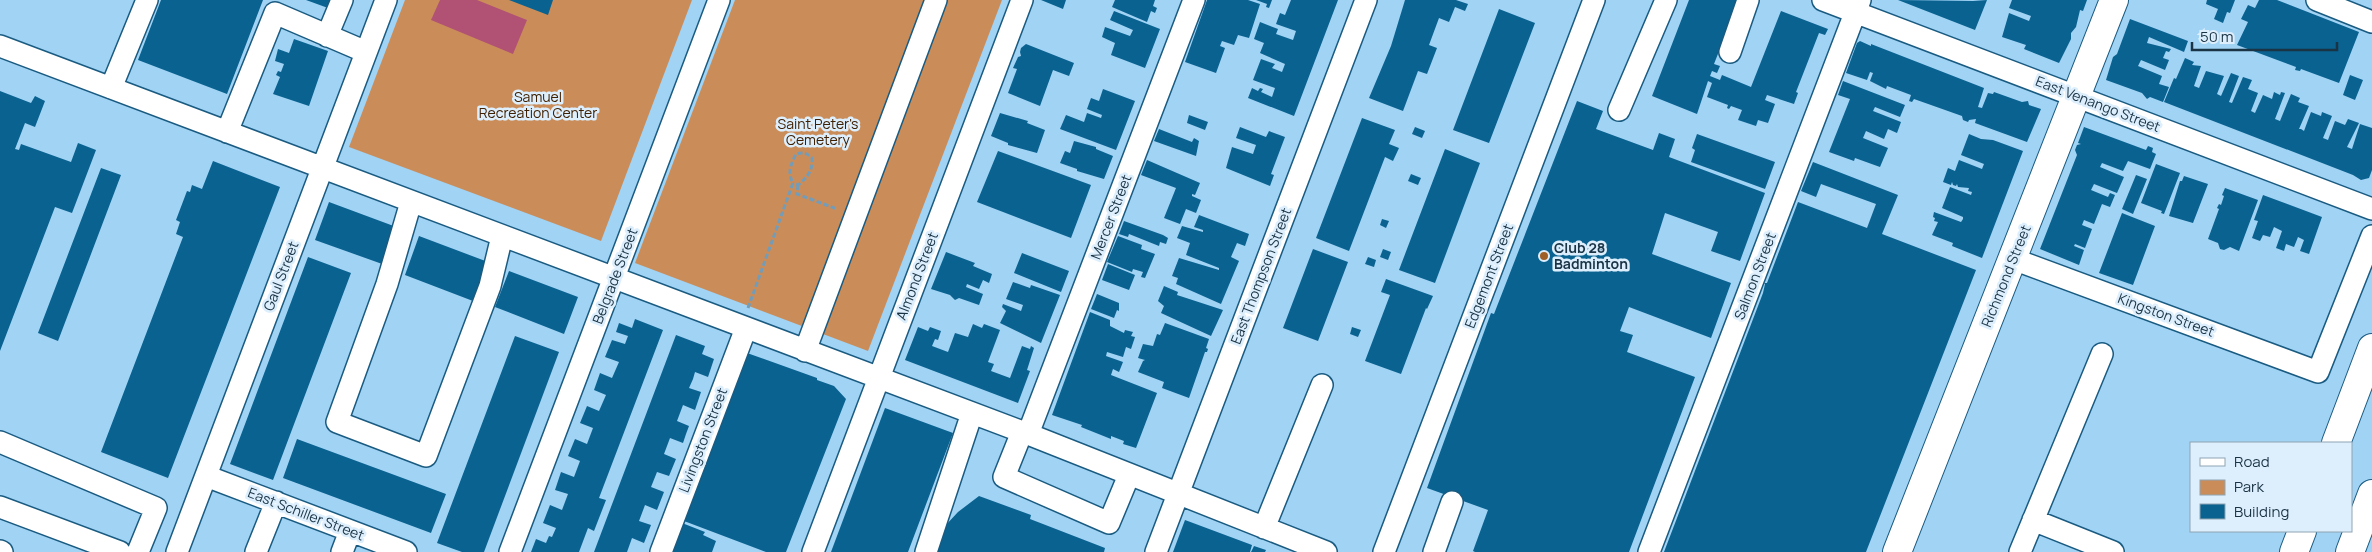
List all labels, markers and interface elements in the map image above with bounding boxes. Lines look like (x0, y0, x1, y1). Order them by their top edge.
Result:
scale bar (2192, 20, 2337, 52)
text: 50 m (2200, 26, 2234, 47)
street label: East Venango Street (2033, 71, 2164, 136)
park label: Samuel Recreation Center (479, 87, 597, 122)
park label: Saint Peter's Cemetery (778, 114, 858, 149)
street label: Mercer Street (1086, 171, 1136, 262)
street label: East Thompson Street (1226, 205, 1295, 347)
street label: Edgemont Street (1460, 220, 1517, 331)
street label: Richmond Street (1976, 221, 2035, 330)
street label: Belgrade Street (588, 225, 642, 326)
street label: Almond Street (891, 229, 942, 323)
street label: Salmon Street (1729, 229, 1780, 322)
street label: Gaul Street (259, 238, 303, 313)
place label: Club 28 Badminton (1554, 238, 1628, 273)
marker: Club 28 Badminton (1538, 250, 1550, 262)
street label: Kingston Street (2115, 288, 2217, 341)
street label: Livingston Street (674, 384, 731, 495)
legend (2190, 442, 2352, 532)
text: Road (2234, 451, 2270, 472)
text: Park (2234, 476, 2264, 497)
street label: East Schiller Street (245, 483, 367, 545)
text: Building (2234, 501, 2289, 522)

